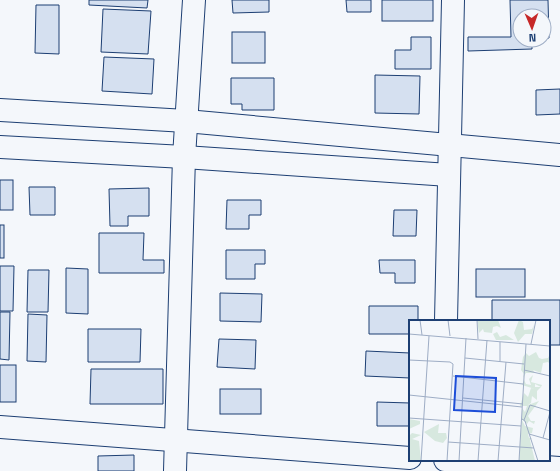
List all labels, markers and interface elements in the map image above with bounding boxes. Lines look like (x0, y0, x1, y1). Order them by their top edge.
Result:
north arrow (512, 8, 552, 48)
text: N (528, 31, 536, 45)
inset map (409, 320, 550, 461)

